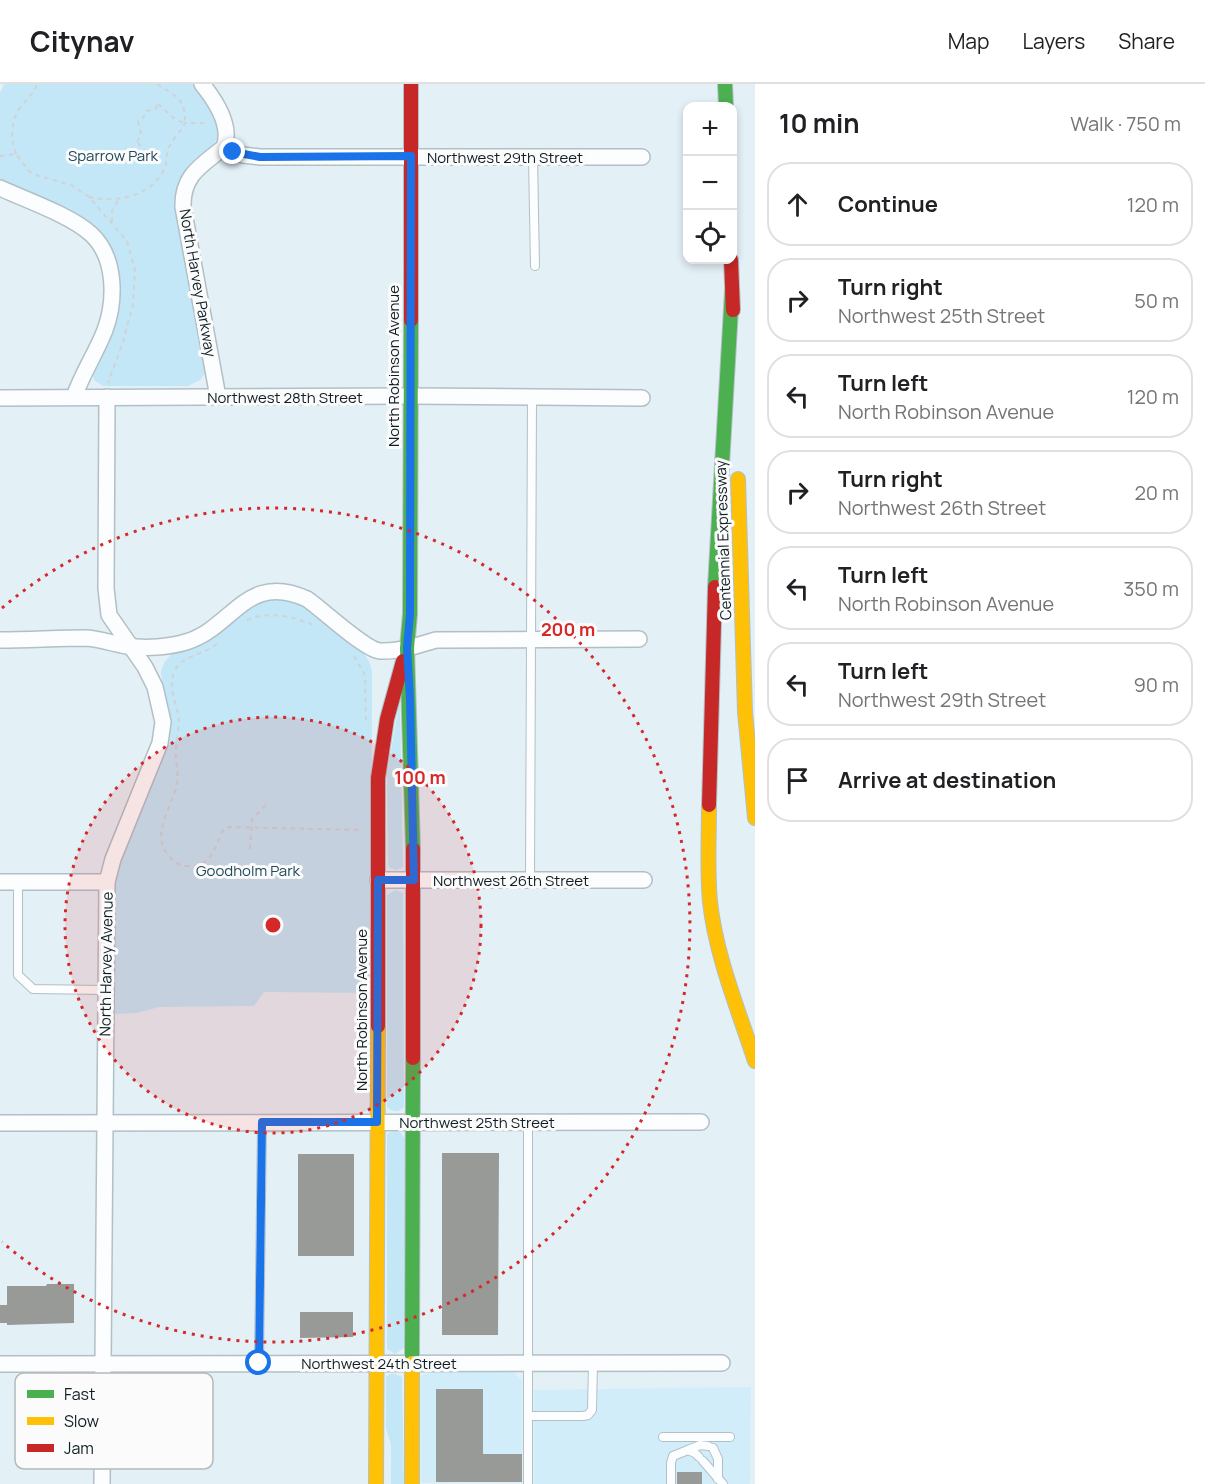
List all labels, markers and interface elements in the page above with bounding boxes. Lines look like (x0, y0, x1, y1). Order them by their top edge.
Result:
text: Citynav (30, 22, 134, 60)
text: Map (948, 27, 989, 55)
text: Layers (1022, 27, 1085, 55)
text: Share (1118, 27, 1175, 55)
map controls (683, 102, 737, 264)
button: + (683, 102, 737, 156)
text: 10 min (779, 105, 860, 141)
text: Walk · 750 m (1070, 110, 1181, 137)
route end (219, 138, 245, 164)
park label: Sparrow Park (68, 145, 159, 166)
street label: Northwest 29th Street (427, 147, 583, 168)
button: − (683, 156, 737, 210)
icon: ahead (781, 188, 814, 221)
text: Continue (838, 189, 938, 219)
text: 120 m (1127, 191, 1179, 218)
street label: North Harvey Parkway (175, 207, 221, 359)
button: locate (683, 210, 737, 264)
text: Turn right (838, 272, 943, 302)
icon: right (781, 284, 814, 317)
street label: North Robinson Avenue (383, 285, 404, 447)
text: 50 m (1134, 287, 1179, 314)
text: Northwest 25th Street (838, 302, 1045, 329)
text: Turn left (838, 368, 928, 398)
icon: left (781, 380, 814, 413)
text: 120 m (1127, 383, 1179, 410)
street label: Northwest 28th Street (207, 387, 363, 408)
text: North Robinson Avenue (838, 398, 1054, 425)
street label: Centennial Expressway (710, 459, 736, 620)
text: Turn right (838, 464, 943, 494)
icon: right (781, 476, 814, 509)
text: 20 m (1134, 479, 1179, 506)
text: Northwest 26th Street (838, 494, 1046, 521)
text: Turn left (838, 560, 928, 590)
icon: left (781, 572, 814, 605)
text: 350 m (1123, 575, 1179, 602)
text: North Robinson Avenue (838, 590, 1054, 617)
text: 200 m (541, 617, 595, 641)
text: Turn left (838, 656, 928, 686)
icon: left (781, 668, 814, 701)
text: 90 m (1133, 671, 1179, 698)
text: Northwest 29th Street (838, 686, 1046, 713)
icon: arrive (781, 764, 814, 797)
text: 100 m (394, 765, 446, 789)
text: Arrive at destination (838, 765, 1056, 795)
park label: Goodholm Park (196, 860, 301, 881)
street label: Northwest 26th Street (433, 870, 589, 891)
street label: North Harvey Avenue (94, 891, 118, 1037)
centre of rings (263, 915, 283, 935)
street label: North Robinson Avenue (351, 929, 372, 1091)
street label: Northwest 25th Street (399, 1112, 555, 1133)
route start (245, 1349, 271, 1375)
street label: Northwest 24th Street (301, 1353, 457, 1374)
legend (15, 1373, 213, 1469)
text: Fast (64, 1383, 95, 1405)
text: Slow (64, 1410, 99, 1432)
text: Jam (64, 1437, 94, 1459)

